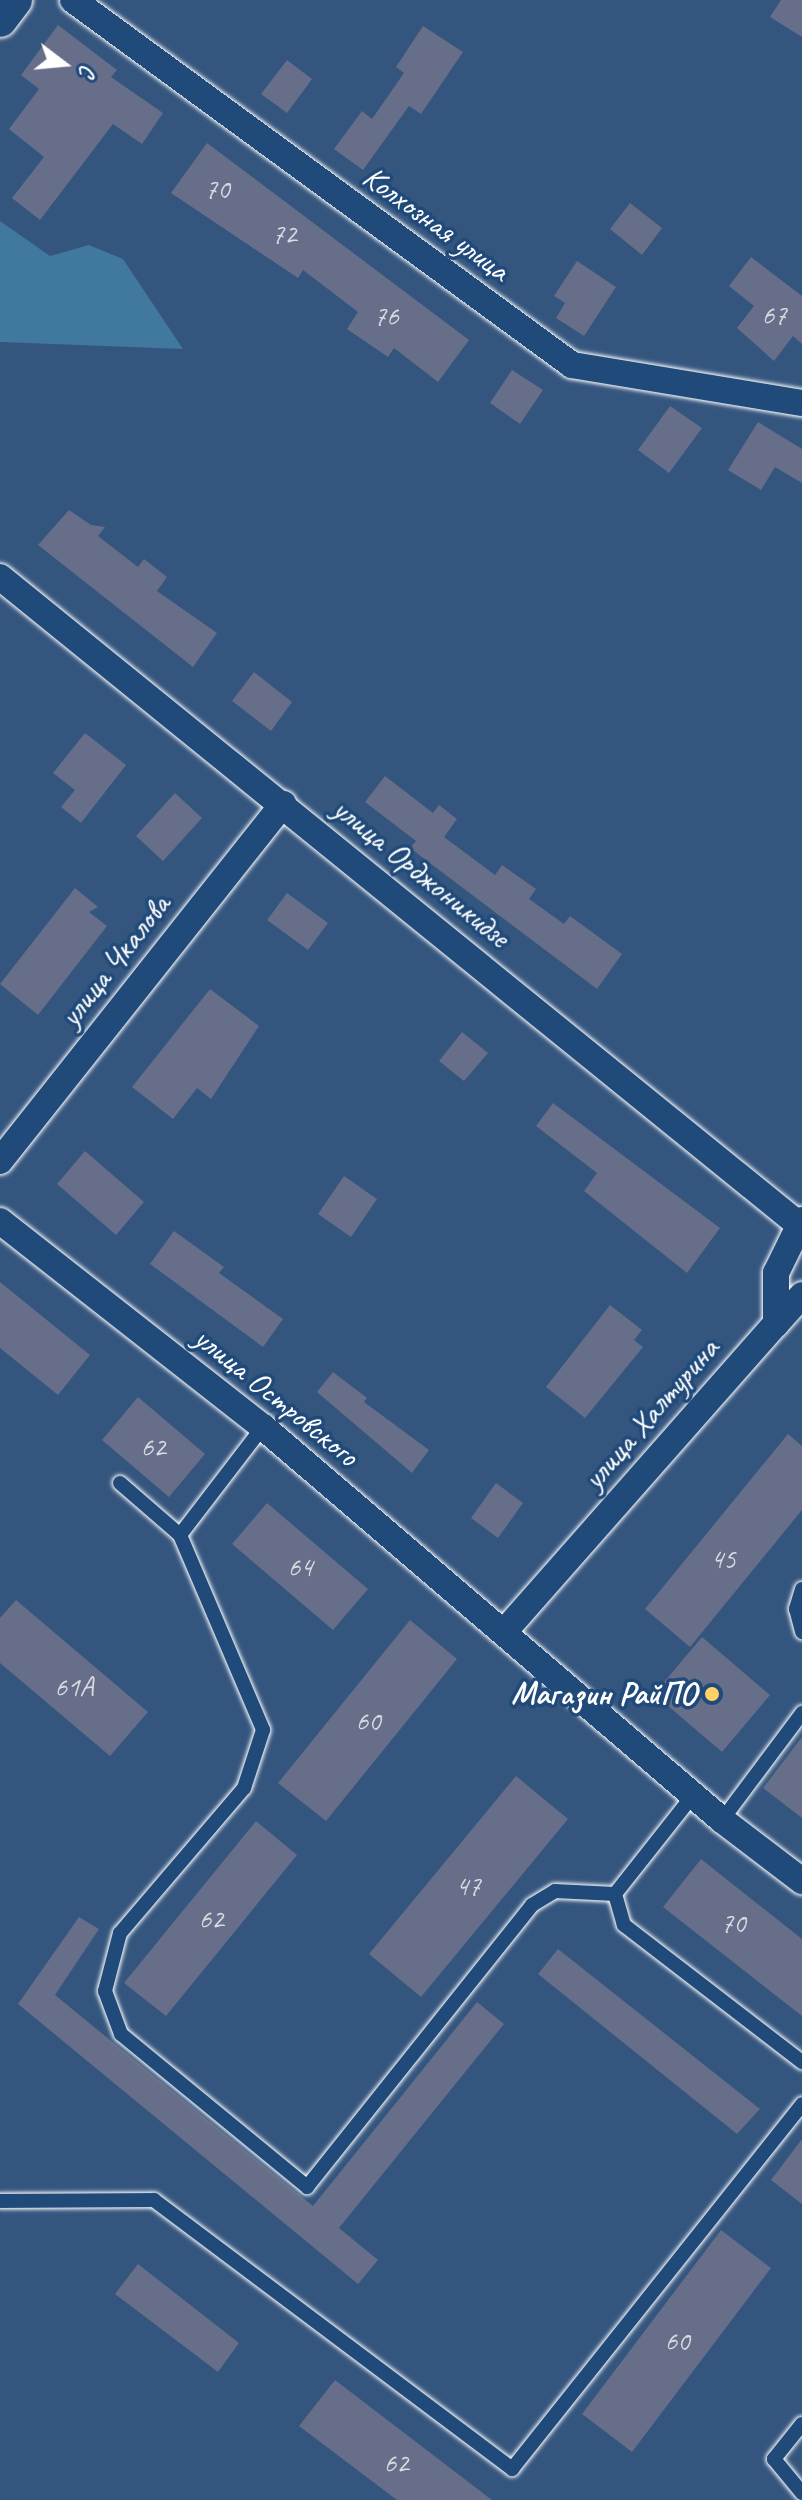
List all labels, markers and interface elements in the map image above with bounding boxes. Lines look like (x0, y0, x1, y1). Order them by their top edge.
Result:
north arrow (24, 24, 104, 104)
text: С (72, 62, 102, 80)
street label: Колхозная улица (354, 157, 518, 291)
house number: 70 (204, 172, 230, 206)
house number: 72 (271, 217, 297, 251)
house number: 67 (761, 298, 787, 332)
house number: 76 (373, 299, 399, 333)
street label: улица Орджоникидзе (326, 791, 516, 955)
street label: улица Чкалова (52, 888, 178, 1034)
street label: улица Островского (185, 1318, 367, 1476)
street label: улица Халтурина (573, 1329, 729, 1499)
house number: 62 (140, 1430, 166, 1464)
house number: 45 (710, 1542, 736, 1576)
house number: 64 (287, 1550, 313, 1584)
house number: 61А (54, 1670, 94, 1704)
place label: Магазин РайПО (511, 1675, 696, 1713)
marker: Магазин РайПО (703, 1685, 721, 1703)
house number: 60 (355, 1704, 381, 1738)
house number: 47 (455, 1869, 481, 1903)
house number: 62 (198, 1902, 224, 1936)
house number: 70 (720, 1906, 746, 1940)
house number: 60 (664, 2324, 690, 2358)
house number: 62 (383, 2446, 409, 2480)

